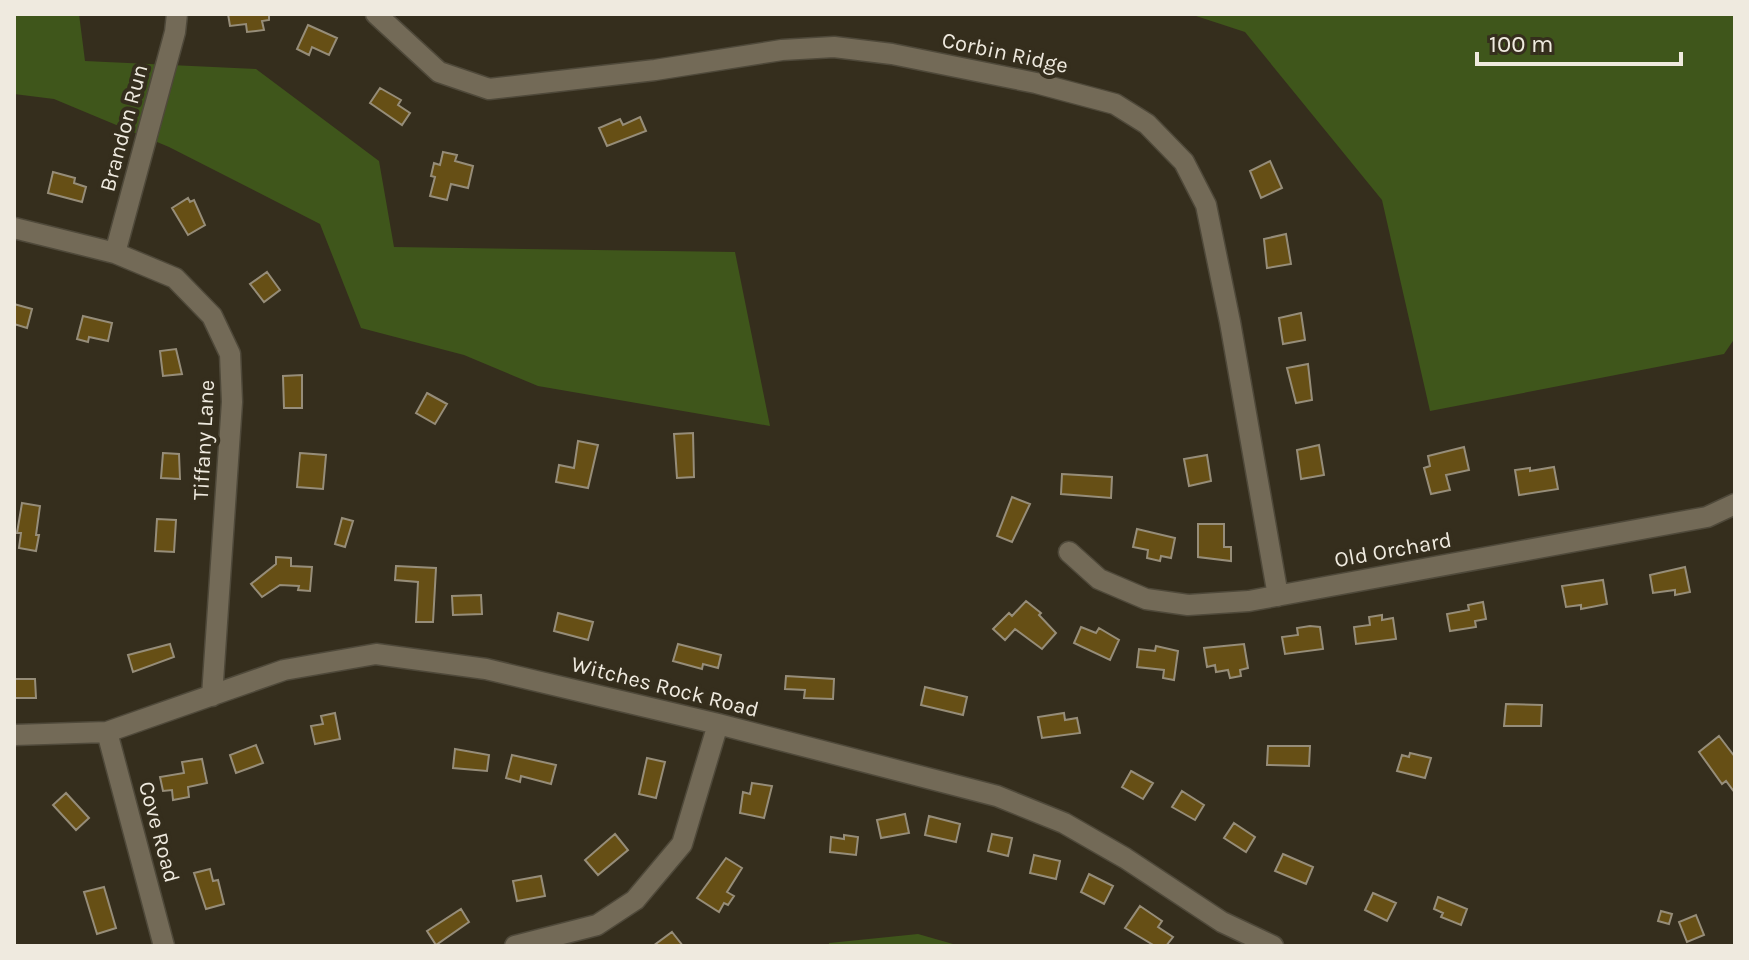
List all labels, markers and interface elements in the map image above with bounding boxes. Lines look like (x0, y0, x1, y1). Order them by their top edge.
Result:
scale bar (1477, 16, 1681, 66)
street label: Corbin Ridge (940, 27, 1070, 79)
text: 100 m (1489, 30, 1554, 58)
street label: Brandon Run (95, 62, 153, 194)
street label: Tiffany Lane (188, 379, 220, 501)
street label: Old Orchard (1332, 527, 1454, 573)
street label: Witches Rock Road (569, 651, 761, 723)
street label: Cove Road (133, 779, 185, 885)

